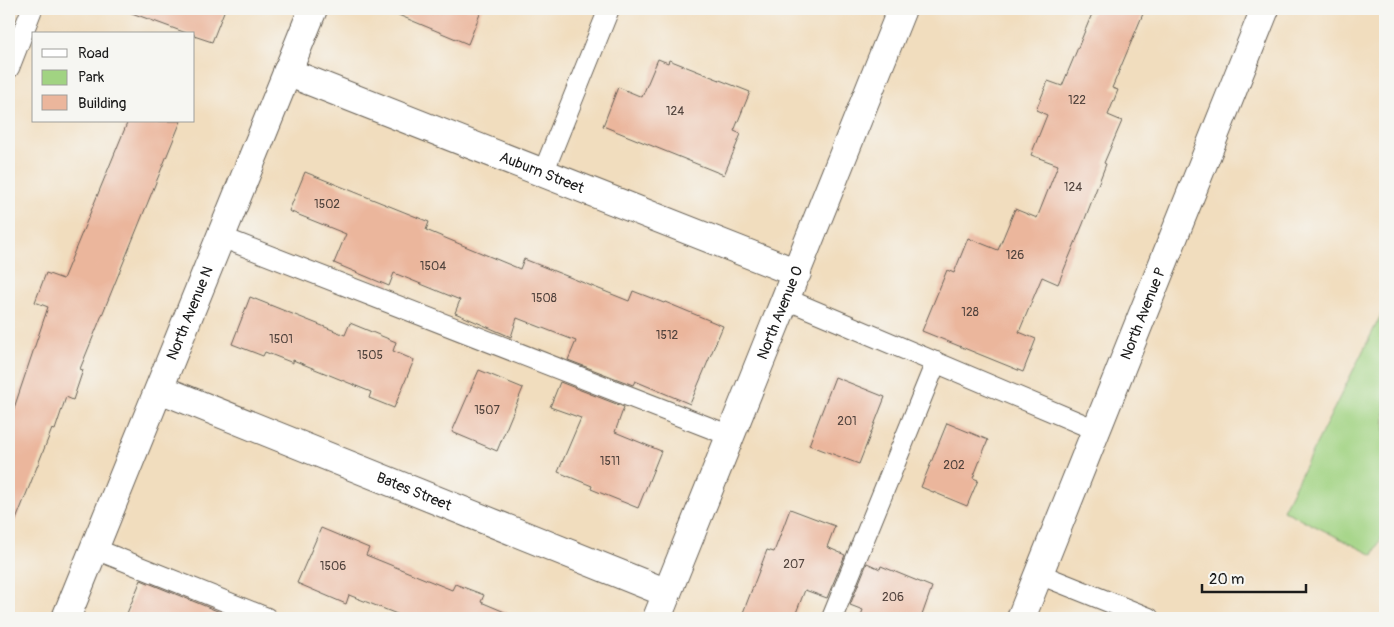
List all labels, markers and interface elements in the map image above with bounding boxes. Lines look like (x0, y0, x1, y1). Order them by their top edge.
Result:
legend (32, 32, 195, 122)
text: Road (78, 44, 109, 63)
text: Park (78, 68, 105, 87)
house number: 122 (1068, 93, 1086, 108)
text: Building (78, 94, 126, 113)
house number: 124 (666, 104, 684, 119)
street label: Auburn Street (497, 147, 588, 198)
house number: 124 (1064, 180, 1082, 195)
house number: 1502 (314, 197, 340, 212)
house number: 126 (1006, 248, 1024, 263)
house number: 1504 (420, 259, 446, 274)
street label: North Avenue N (162, 263, 217, 363)
street label: North Avenue O (753, 263, 807, 362)
street label: North Avenue P (1116, 265, 1170, 362)
house number: 1508 (531, 291, 557, 306)
house number: 128 (961, 305, 979, 320)
house number: 1512 (656, 328, 679, 343)
house number: 1501 (269, 332, 293, 347)
house number: 1505 (357, 348, 383, 363)
house number: 1507 (474, 403, 501, 418)
house number: 201 (837, 414, 857, 429)
house number: 1511 (600, 454, 620, 469)
house number: 202 (943, 458, 965, 473)
street label: Bates Street (374, 468, 455, 515)
house number: 207 (783, 557, 805, 572)
house number: 1506 (320, 559, 346, 574)
scale bar (1202, 562, 1305, 594)
text: 20 m (1209, 570, 1244, 589)
house number: 206 (882, 590, 904, 605)

